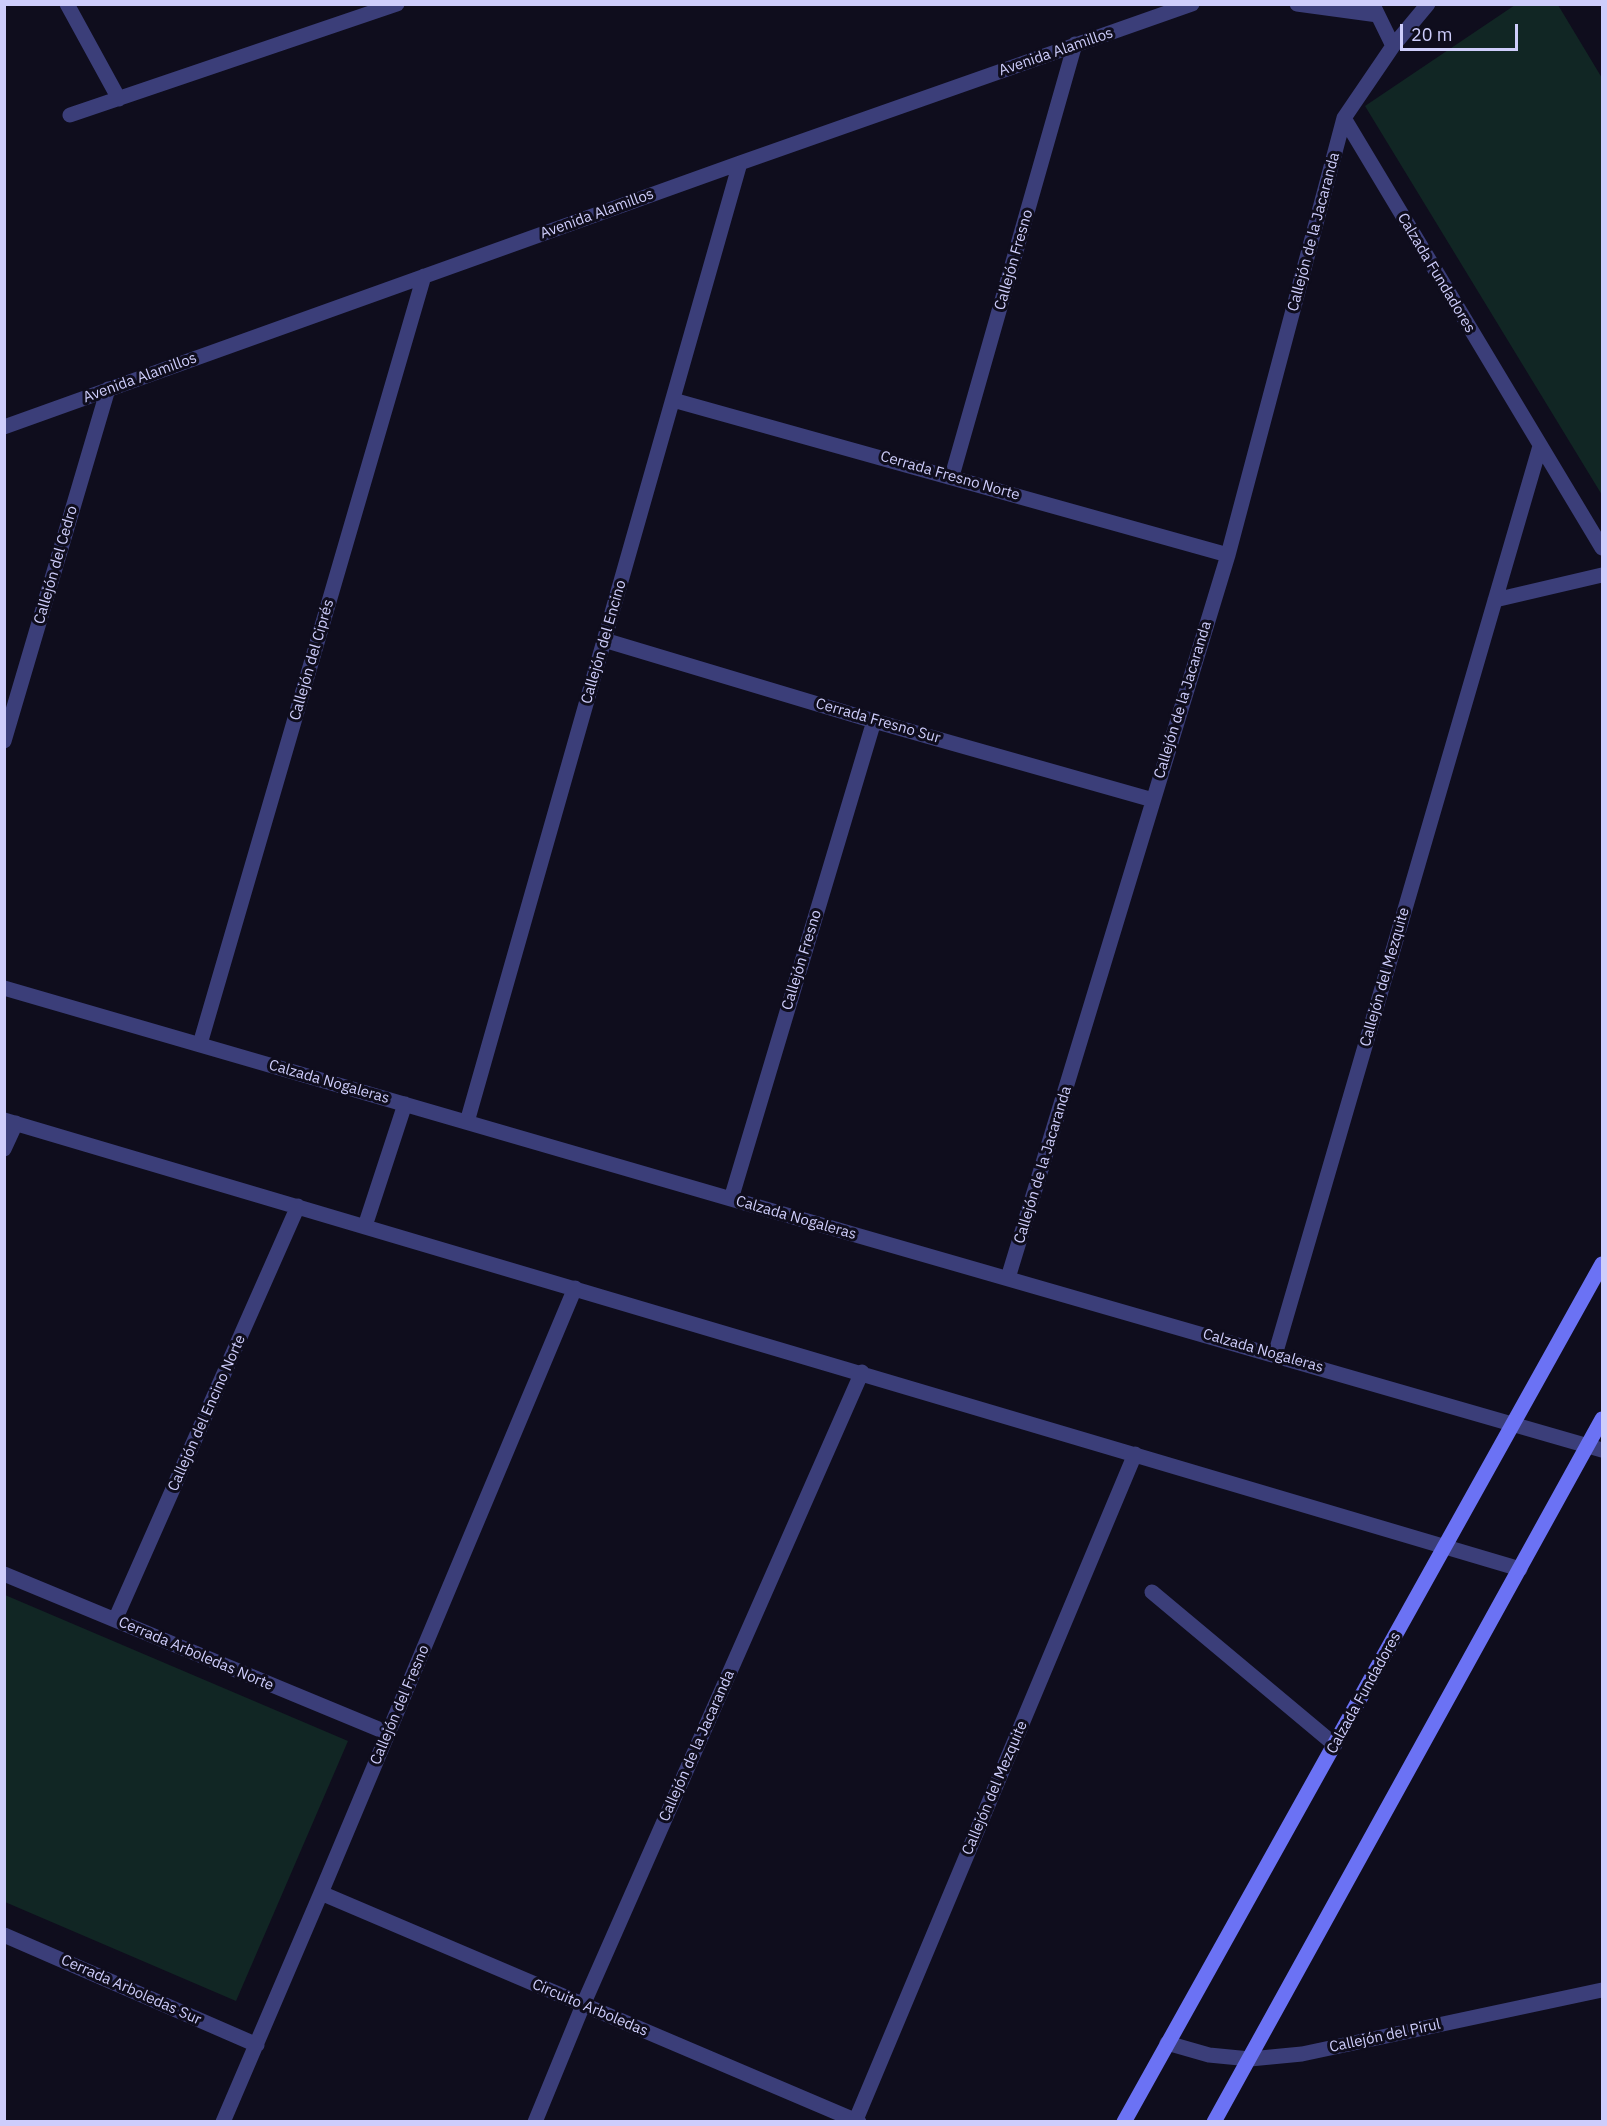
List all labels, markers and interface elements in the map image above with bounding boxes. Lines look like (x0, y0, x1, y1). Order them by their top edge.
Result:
scale bar (1403, 12, 1522, 50)
text: 20 m (1411, 23, 1453, 46)
street label: Avenida Alamillos (996, 24, 1116, 80)
street label: Callejón de la Jacaranda (1284, 151, 1344, 313)
street label: Avenida Alamillos (538, 185, 656, 243)
street label: Callejón Fresno (991, 208, 1037, 312)
street label: Calzada Fundadores (1393, 210, 1479, 336)
street label: Avenida Alamillos (81, 349, 199, 407)
street label: Cerrada Fresno Norte (878, 447, 1022, 505)
street label: Callejón del Cedro (30, 504, 82, 626)
street label: Callejón del Encino (578, 578, 630, 706)
street label: Callejón del Ciprés (286, 597, 338, 723)
street label: Callejón de la Jacaranda (1150, 619, 1216, 781)
street label: Cerrada Fresno Sur (814, 695, 942, 747)
street label: Callejón del Mezquite (1357, 905, 1413, 1049)
street label: Callejón Fresno (778, 908, 826, 1012)
street label: Calzada Nogaleras (267, 1056, 391, 1108)
street label: Callejón de la Jacaranda (1010, 1084, 1076, 1246)
street label: Calzada Nogaleras (734, 1192, 858, 1244)
street label: Calzada Nogaleras (1201, 1325, 1325, 1377)
street label: Callejón del Encino Norte (164, 1332, 250, 1494)
street label: Cerrada Arboledas Norte (116, 1613, 276, 1695)
street label: Calzada Fundadores (1323, 1629, 1405, 1757)
street label: Callejón del Fresno (367, 1642, 433, 1768)
street label: Callejón de la Jacaranda (655, 1667, 739, 1825)
street label: Callejón del Mezquite (959, 1718, 1031, 1858)
street label: Cerrada Arboledas Sur (58, 1951, 204, 2029)
street label: Circuito Arboledas (529, 1975, 651, 2041)
street label: Callejón del Pirul (1328, 2015, 1442, 2057)

